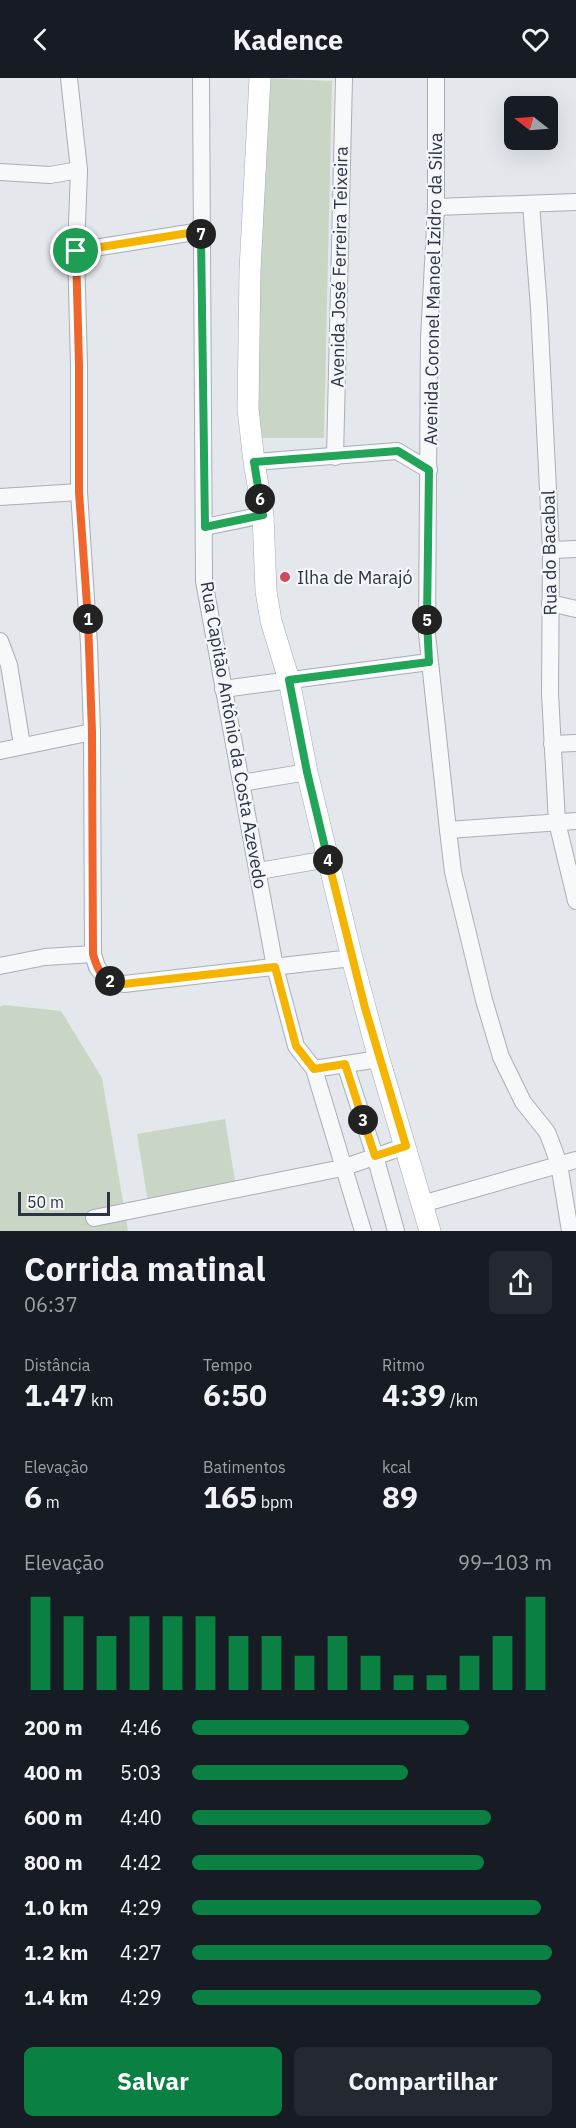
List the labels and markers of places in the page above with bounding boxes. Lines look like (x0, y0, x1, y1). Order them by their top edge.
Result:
pin: 7 (186, 219, 216, 249)
pin (50, 225, 101, 276)
pin: 6 (245, 484, 275, 514)
place label: Ilha de Marajó (297, 566, 413, 589)
marker: Ilha de Marajó (278, 570, 292, 584)
pin: 1 (73, 604, 103, 634)
pin: 5 (412, 605, 442, 635)
pin: 4 (313, 845, 343, 875)
pin: 2 (95, 966, 125, 996)
pin: 3 (348, 1105, 378, 1135)

